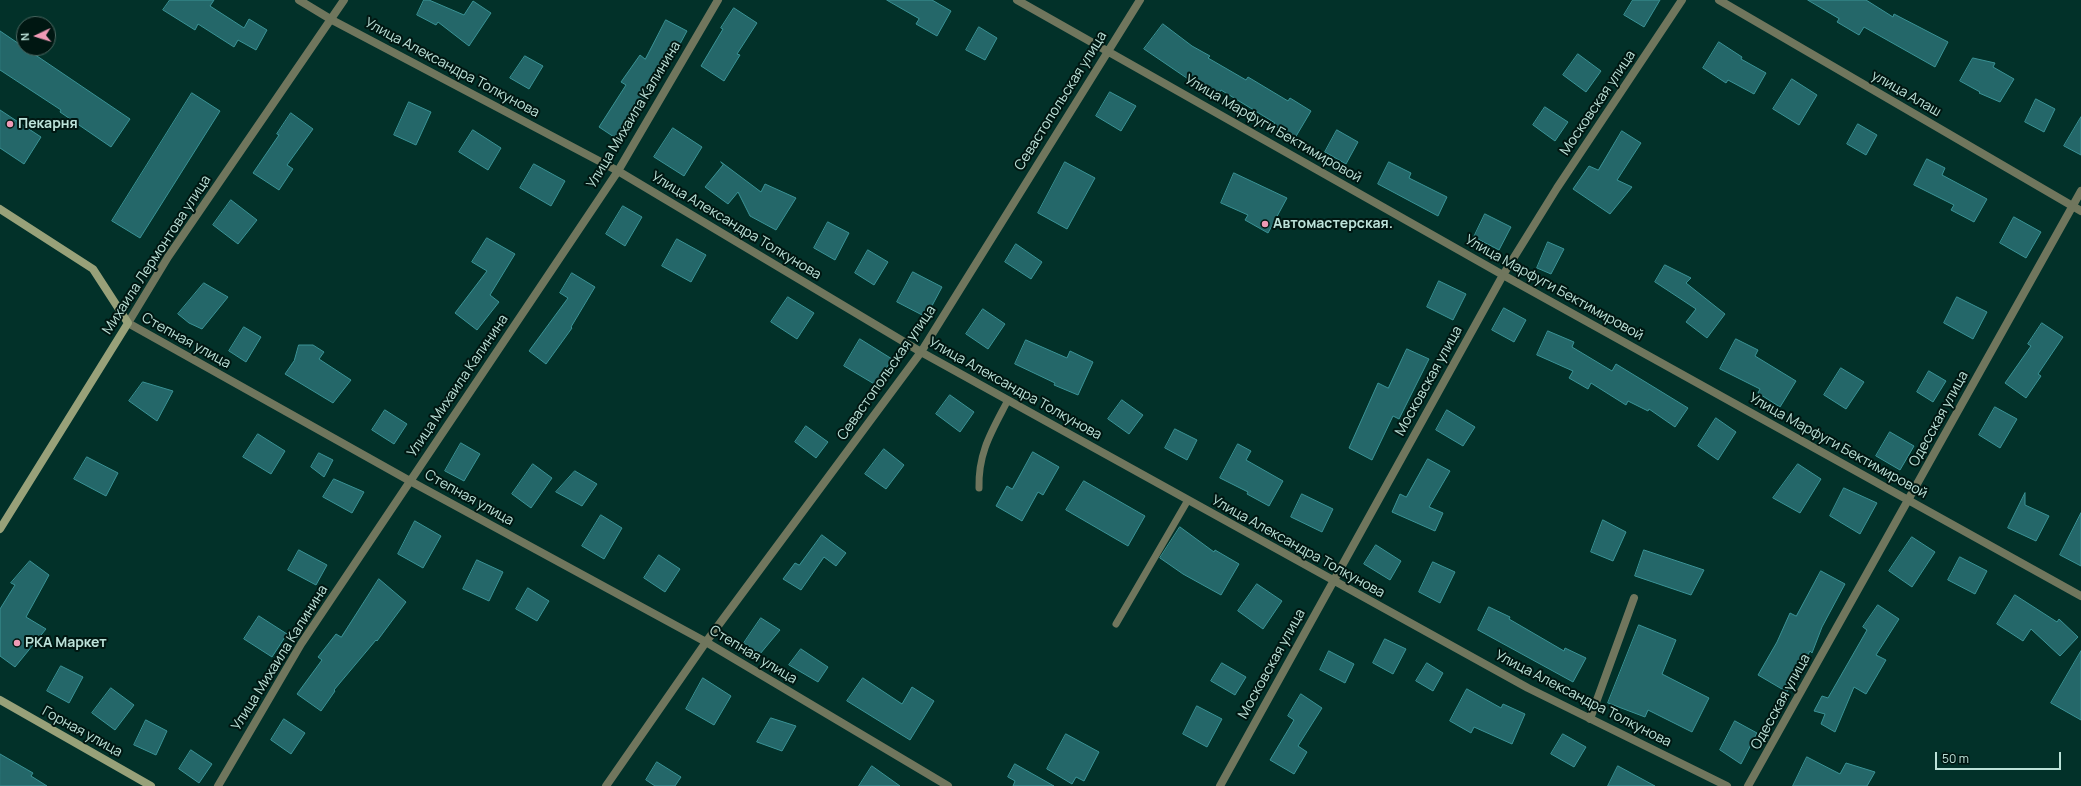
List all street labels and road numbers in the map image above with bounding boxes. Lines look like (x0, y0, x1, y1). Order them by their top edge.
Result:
street label: Улица Александра Толкунова (362, 15, 542, 121)
street label: Севастопольская улица (1011, 28, 1111, 174)
street label: Улица Михаила Калинина (583, 38, 685, 192)
street label: Московская улица (1557, 47, 1639, 159)
street label: улица Алаш (1868, 67, 1944, 121)
street label: Улица Марфуги Бектимировой (1181, 71, 1365, 187)
street label: Улица Александра Толкунова (648, 168, 824, 284)
street label: Михаила Лермонтова улица (99, 172, 215, 338)
street label: Улица Марфуги Бектимировой (1462, 232, 1646, 344)
street label: Севастопольская улица (834, 302, 940, 444)
street label: Степная улица (138, 310, 234, 372)
street label: Улица Михаила Калинина (404, 311, 512, 461)
street label: Московская улица (1392, 323, 1466, 439)
street label: Улица Александра Толкунова (925, 334, 1105, 444)
street label: Одесская улица (1906, 368, 1972, 470)
street label: Улица Марфуги Бектимировой (1746, 390, 1930, 502)
street label: Степная улица (421, 467, 517, 529)
street label: Улица Александра Толкунова (1208, 492, 1388, 602)
street label: Улица Михаила Калинина (228, 582, 332, 734)
street label: Московская улица (1235, 606, 1309, 722)
street label: Степная улица (706, 622, 800, 688)
street label: Улица Александра Толкунова (1492, 647, 1674, 751)
street label: Одесская улица (1748, 651, 1814, 753)
street label: Горная улица (39, 703, 125, 761)

